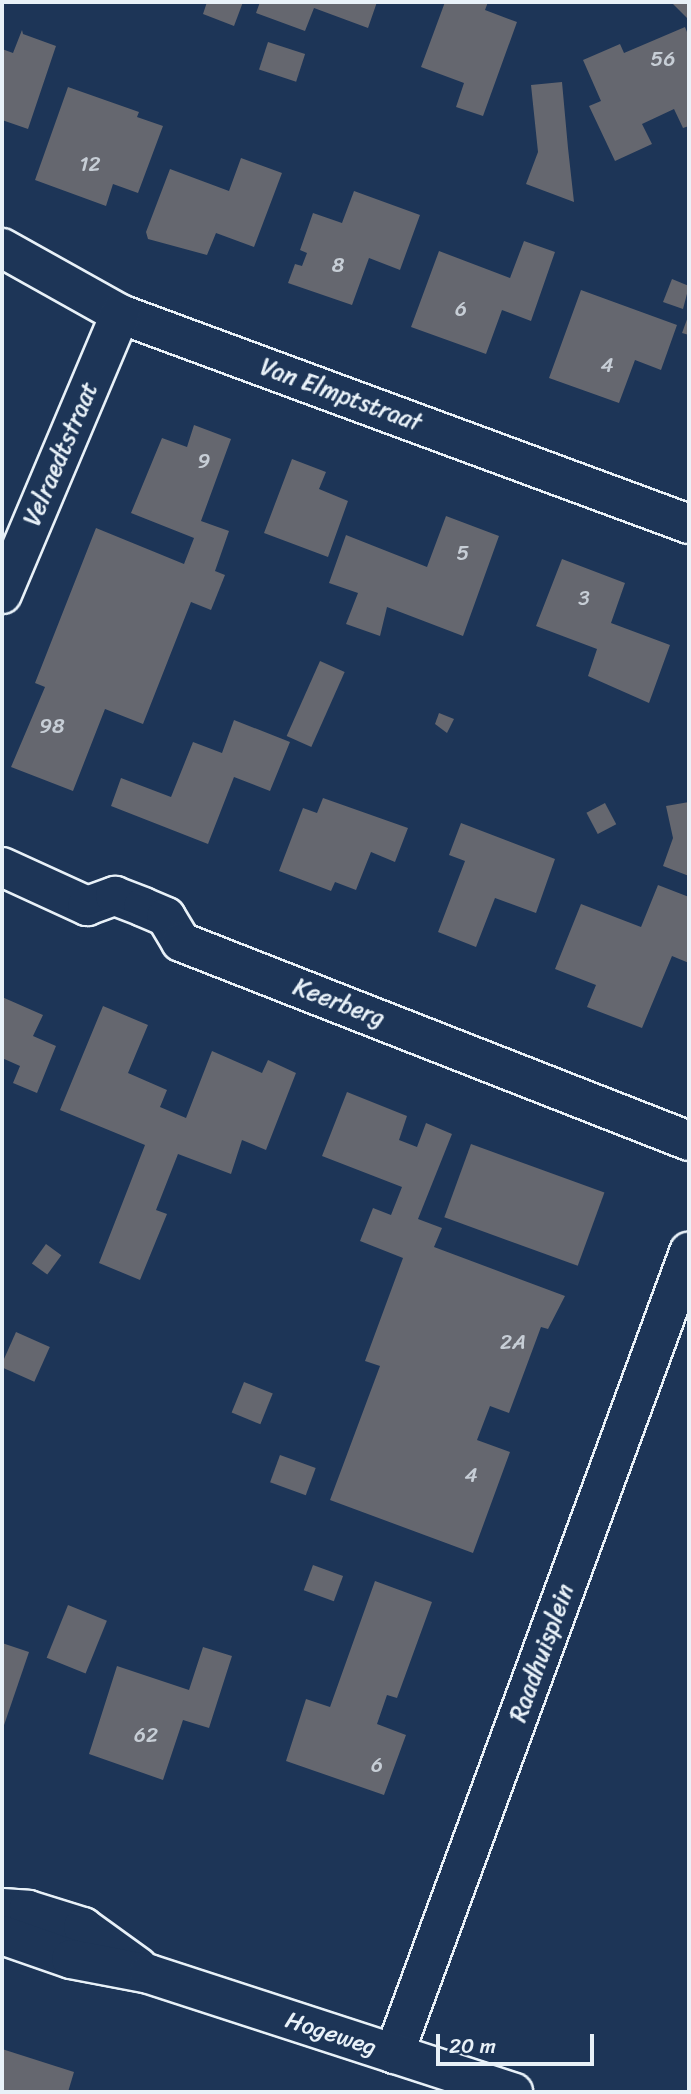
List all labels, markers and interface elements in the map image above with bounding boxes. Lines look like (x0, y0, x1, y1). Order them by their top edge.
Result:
house number: 56 (651, 46, 675, 72)
house number: 12 (79, 151, 101, 177)
house number: 8 (332, 252, 344, 278)
house number: 6 (455, 296, 467, 322)
street label: Van Elmptstraat (256, 352, 426, 438)
house number: 4 (600, 352, 614, 378)
street label: Velraedtstraat (18, 378, 104, 530)
house number: 9 (198, 448, 210, 474)
house number: 5 (457, 540, 469, 566)
house number: 3 (578, 585, 590, 611)
house number: 98 (39, 713, 65, 739)
street label: Keerberg (289, 972, 389, 1034)
house number: 2A (500, 1329, 526, 1355)
house number: 4 (464, 1462, 478, 1488)
street label: Raadhuisplein (504, 1580, 580, 1726)
house number: 62 (134, 1722, 158, 1748)
house number: 6 (371, 1752, 383, 1778)
street label: Hogeweg (282, 2006, 380, 2062)
scale bar (439, 2021, 596, 2064)
text: 20 m (449, 2027, 496, 2065)

